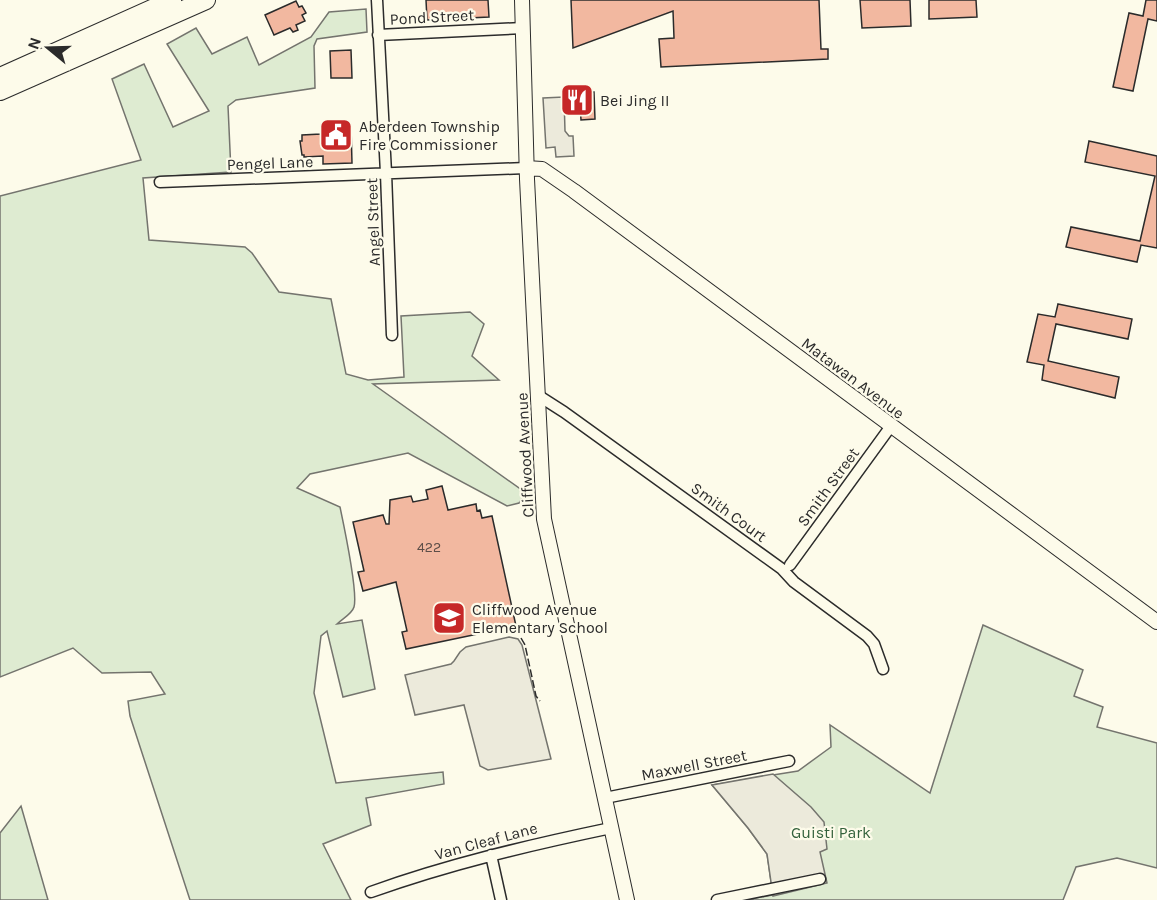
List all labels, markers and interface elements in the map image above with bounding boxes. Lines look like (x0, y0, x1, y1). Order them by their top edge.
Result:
street label: Pond Street (389, 5, 475, 29)
north arrow (18, 18, 78, 78)
text: N (23, 35, 45, 52)
restaurant icon: Bei Jing II (559, 82, 595, 118)
place label: Bei Jing II (600, 91, 669, 110)
public building icon: Aberdeen Township Fire Commissioner (318, 117, 354, 153)
place label: Aberdeen Township Fire Commissioner (359, 117, 500, 154)
street label: Pengel Lane (226, 152, 314, 174)
street label: Angel Street (362, 178, 384, 266)
street label: Matawan Avenue (798, 333, 908, 423)
street label: Cliffwood Avenue (512, 392, 538, 518)
street label: Smith Street (793, 444, 863, 530)
street label: Smith Court (687, 478, 771, 546)
house number: 422 (417, 539, 441, 556)
school or university icon: Cliffwood Avenue Elementary School (431, 600, 467, 636)
place label: Cliffwood Avenue Elementary School (472, 600, 608, 637)
street label: Maxwell Street (640, 745, 748, 785)
street label: Van Cleaf Lane (433, 818, 539, 864)
park label: Guisti Park (791, 823, 871, 842)

